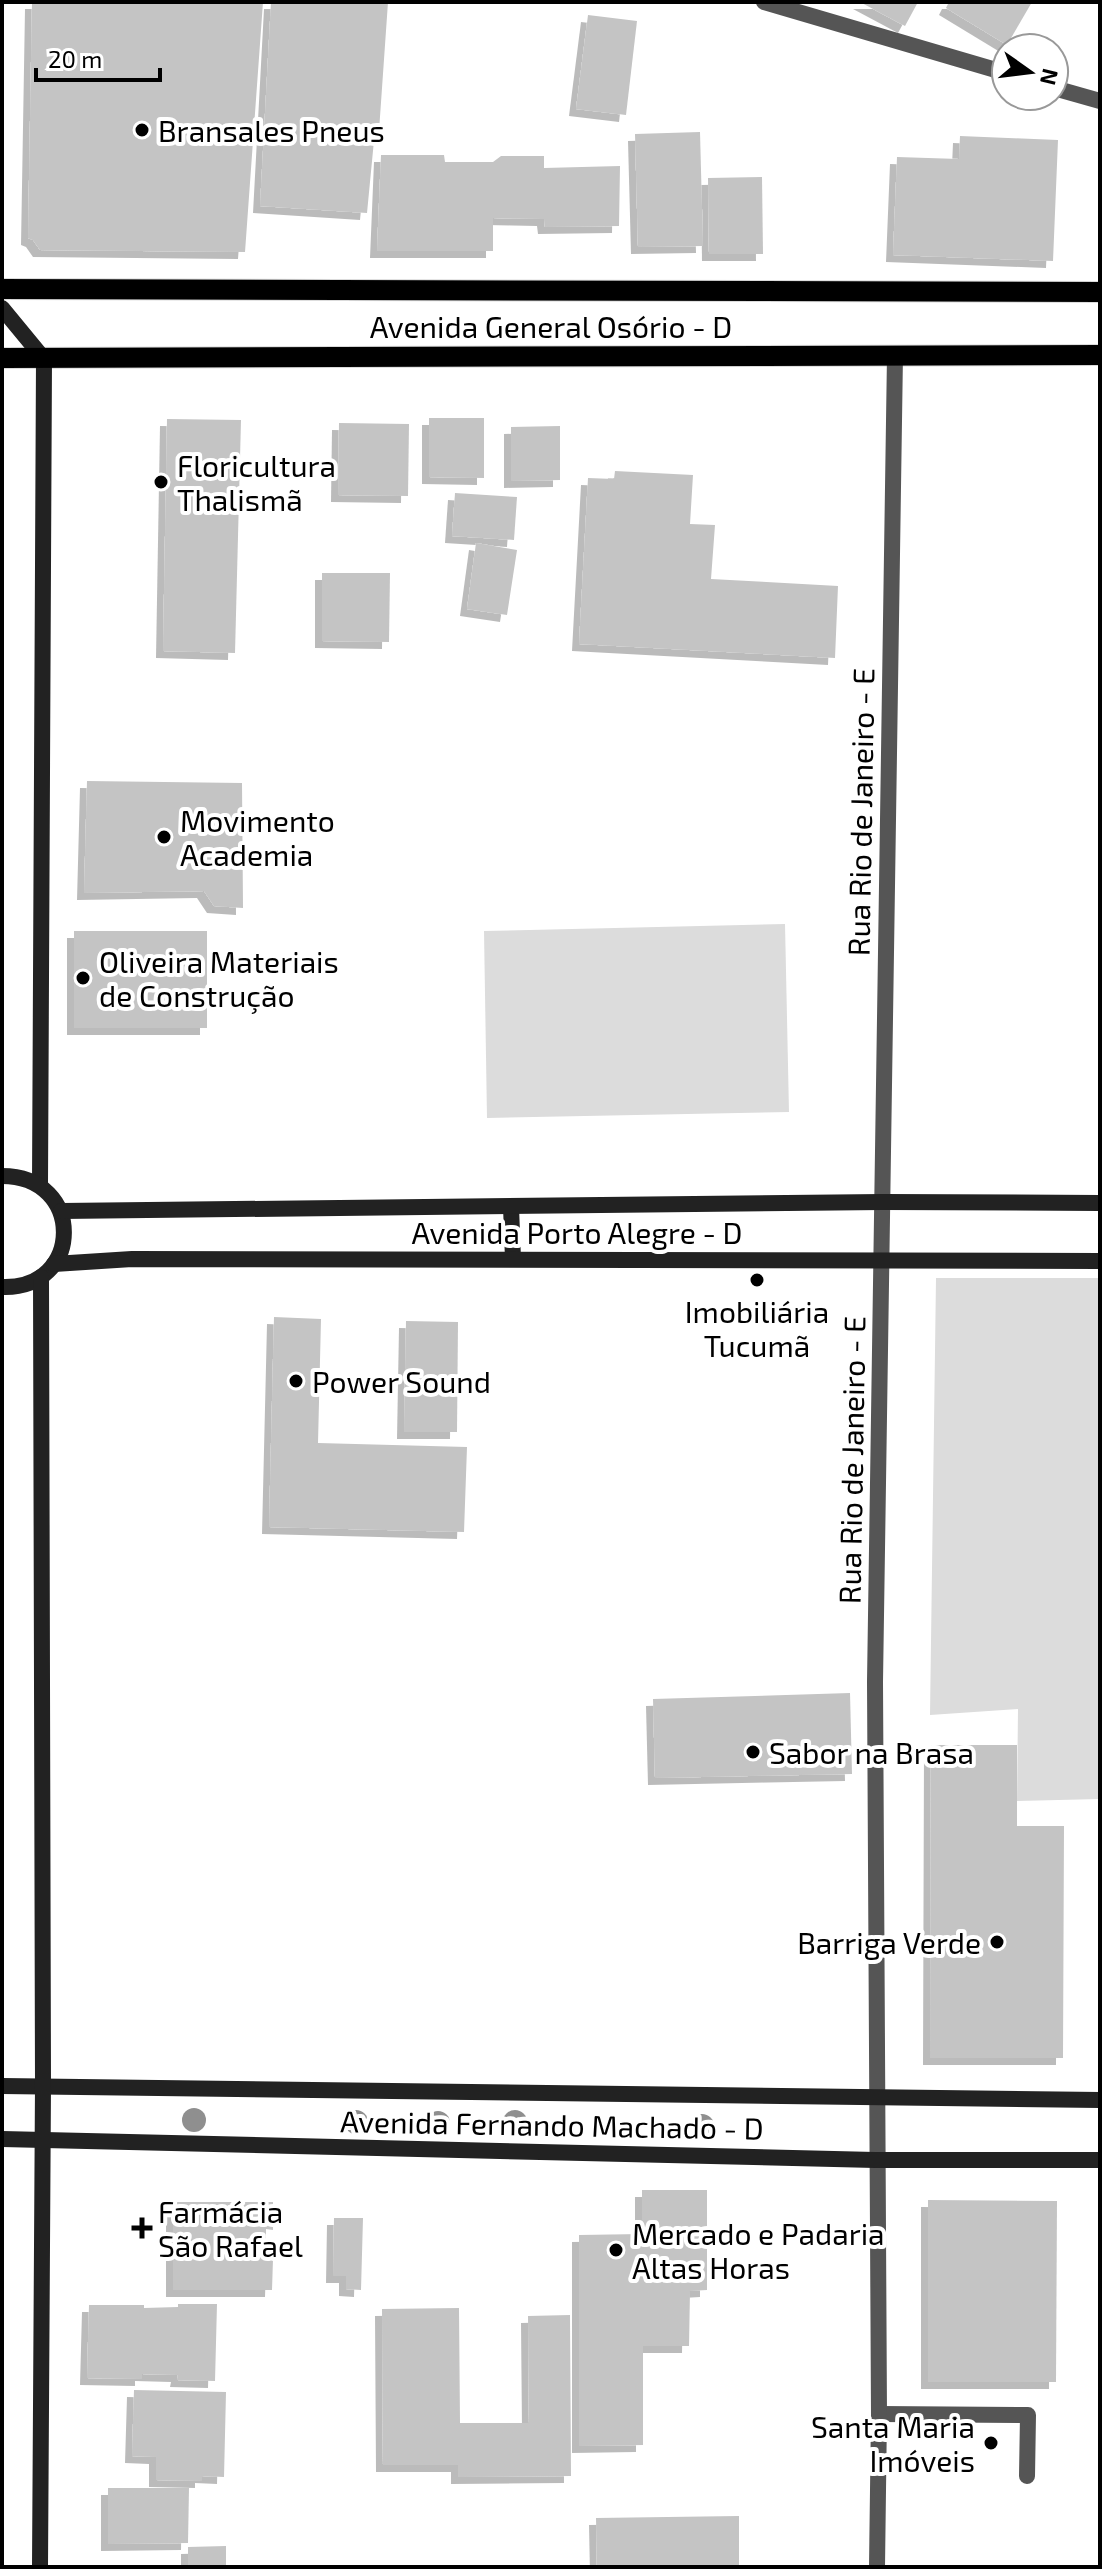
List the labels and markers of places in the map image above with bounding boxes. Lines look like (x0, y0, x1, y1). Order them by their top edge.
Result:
place label: Bransales Pneus (158, 112, 385, 148)
marker: Bransales Pneus (133, 121, 151, 139)
place label: Floricultura Thalismã (177, 447, 336, 517)
marker: Floricultura Thalismã (152, 473, 170, 491)
place label: Movimento Academia (180, 802, 335, 872)
marker: Movimento Academia (155, 828, 173, 846)
place label: Oliveira Materiais de Construção (99, 943, 339, 1014)
marker: Oliveira Materiais de Construção (74, 969, 92, 987)
marker: Imobiliária Tucumã (748, 1271, 766, 1289)
place label: Imobiliária Tucumã (685, 1293, 829, 1363)
place label: Power Sound (312, 1363, 491, 1399)
marker: Power Sound (287, 1372, 305, 1390)
place label: Sabor na Brasa (769, 1734, 974, 1770)
marker: Sabor na Brasa (744, 1743, 762, 1761)
place label: Barriga Verde (797, 1924, 981, 1960)
marker: Barriga Verde (988, 1933, 1006, 1951)
place label: Farmácia São Rafael (158, 2193, 303, 2263)
place label: Mercado e Padaria Altas Horas (632, 2215, 885, 2285)
marker: Farmácia São Rafael (133, 2219, 151, 2237)
marker: Mercado e Padaria Altas Horas (607, 2241, 625, 2259)
place label: Santa Maria Imóveis (811, 2408, 975, 2478)
marker: Santa Maria Imóveis (982, 2434, 1000, 2452)

